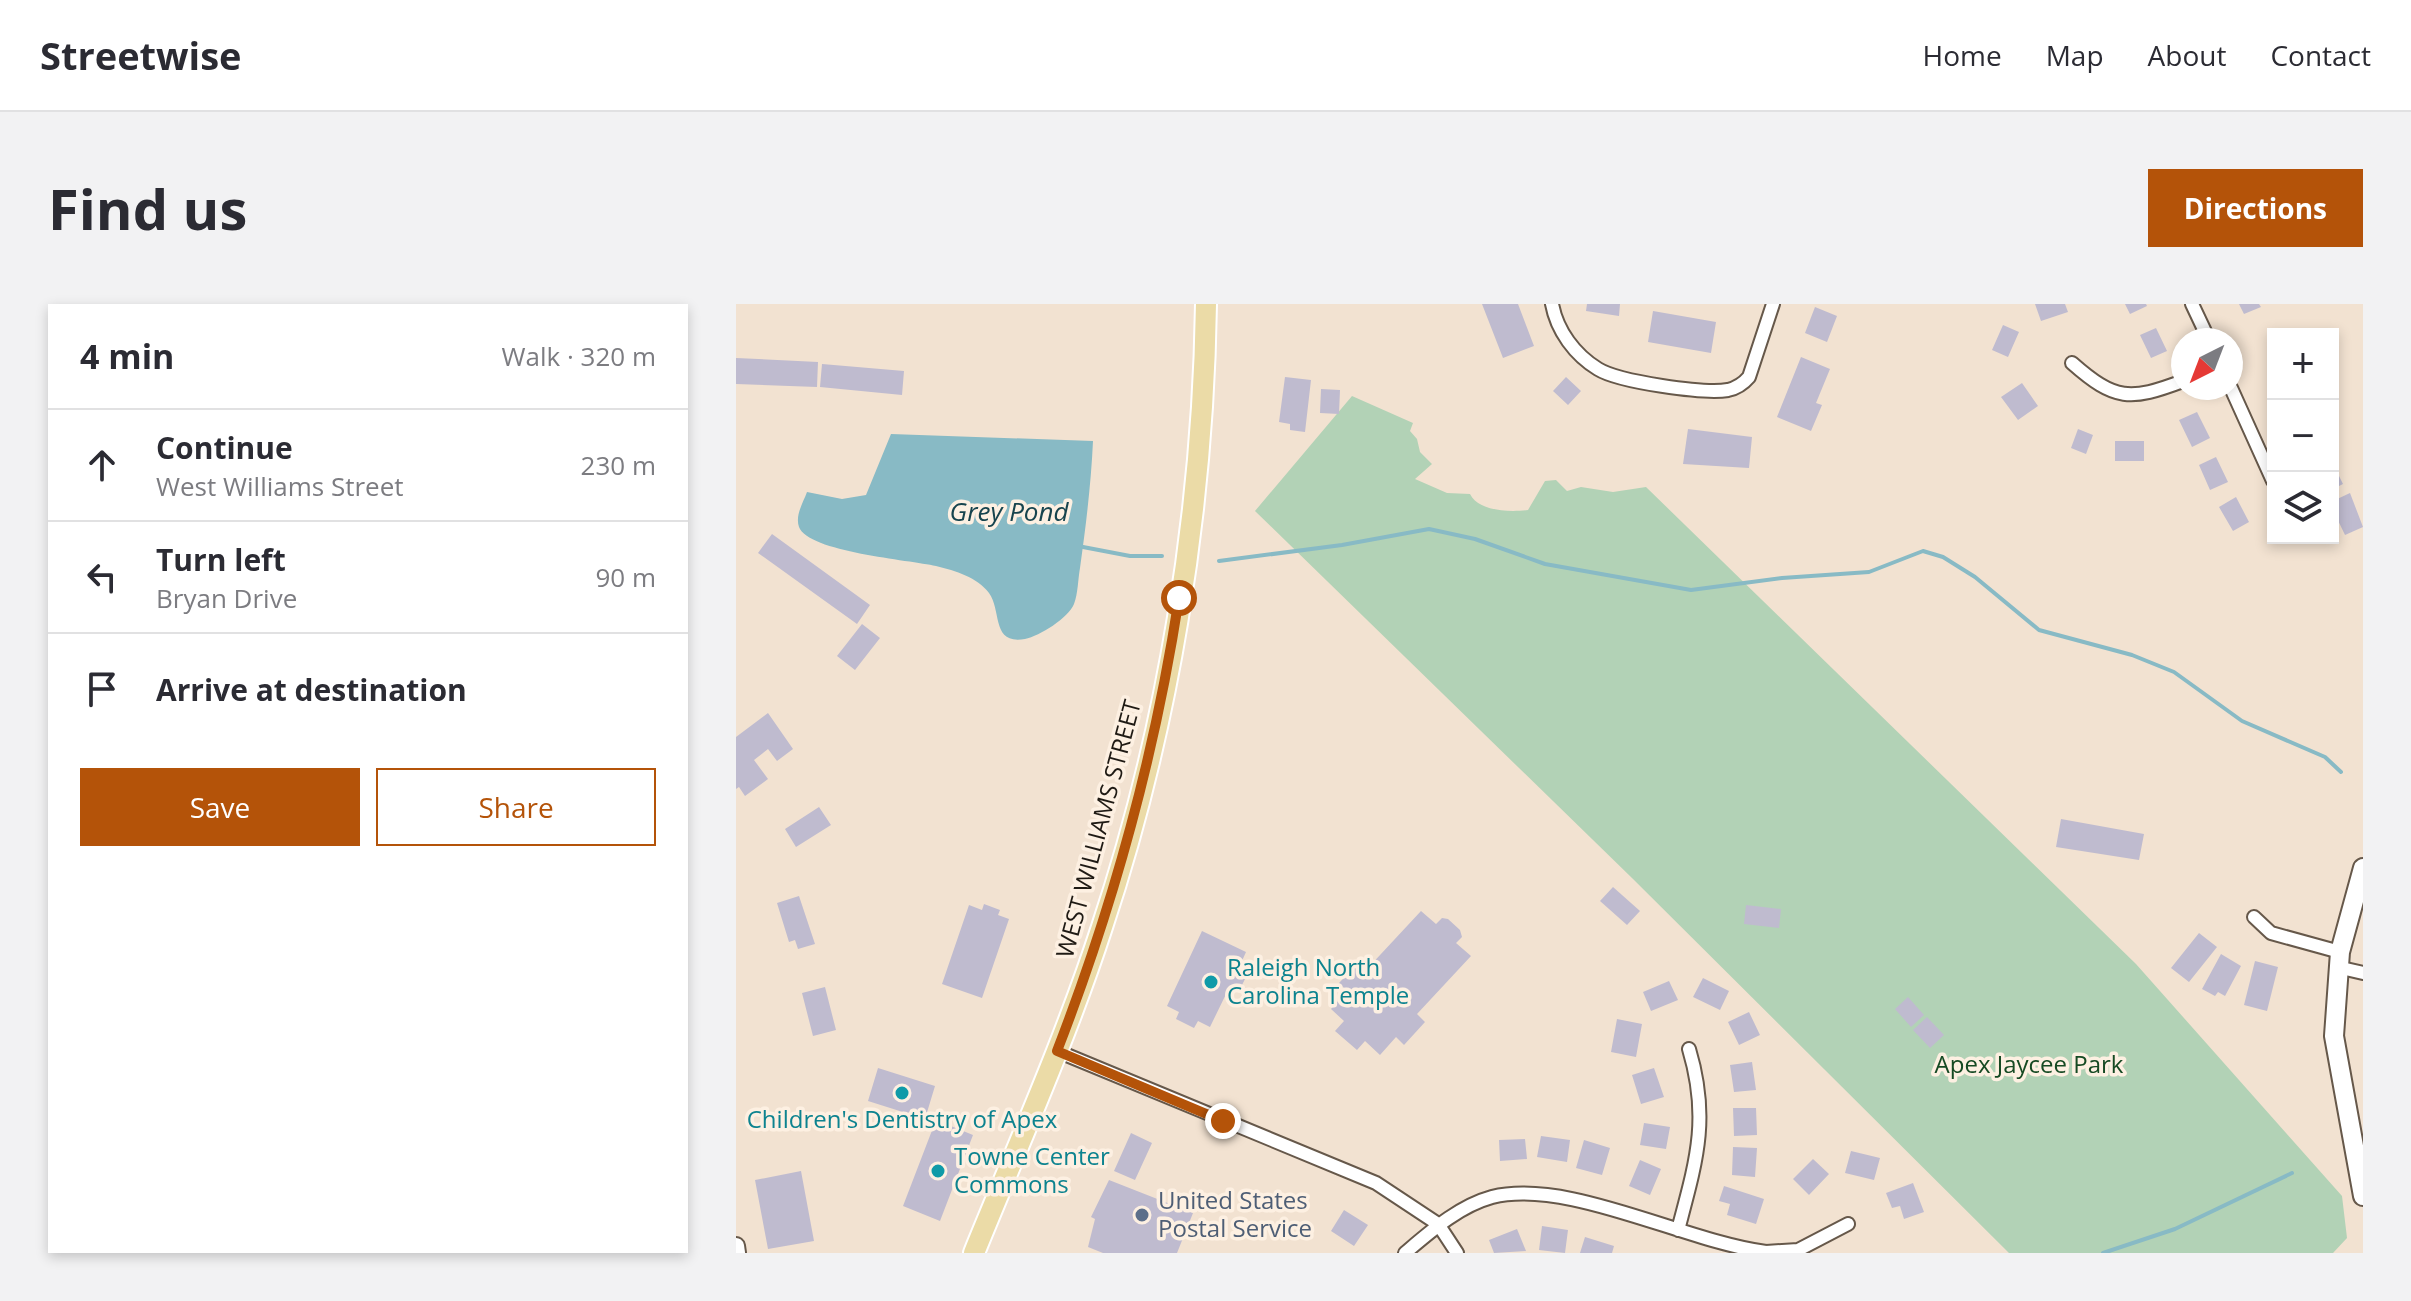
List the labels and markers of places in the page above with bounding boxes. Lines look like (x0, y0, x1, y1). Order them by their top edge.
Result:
place label: Raleigh North Carolina Temple (1227, 950, 1409, 1011)
marker: Raleigh North Carolina Temple (1202, 973, 1220, 991)
marker: Children's Dentistry of Apex (893, 1084, 911, 1102)
place label: Children's Dentistry of Apex (747, 1102, 1058, 1135)
place label: Towne Center Commons (954, 1139, 1110, 1200)
marker: Towne Center Commons (929, 1162, 947, 1180)
place label: United States Postal Service (1158, 1183, 1312, 1244)
marker: United States Postal Service (1133, 1206, 1151, 1224)

